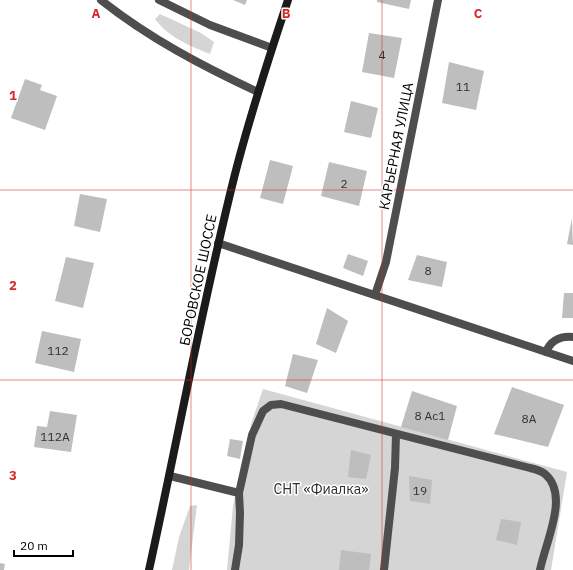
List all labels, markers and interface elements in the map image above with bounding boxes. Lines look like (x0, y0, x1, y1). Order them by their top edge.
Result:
text: A (92, 5, 101, 22)
text: B (282, 5, 291, 22)
text: C (474, 5, 483, 22)
house number: 4 (378, 47, 386, 62)
house number: 11 (456, 79, 470, 94)
street label: КАРЬЕРНАЯ УЛИЦА (375, 81, 417, 211)
text: 1 (9, 87, 17, 104)
house number: 2 (340, 176, 348, 191)
street label: БОРОВСКОЕ ШОССЕ (175, 213, 221, 347)
house number: 8 (424, 263, 432, 278)
text: 2 (9, 277, 17, 294)
house number: 112 (47, 343, 69, 358)
house number: 8 Ас1 (415, 408, 445, 423)
house number: 8А (522, 411, 537, 426)
house number: 112А (40, 429, 70, 444)
text: 3 (9, 467, 17, 484)
park label: СНТ «Фиалка» (274, 480, 368, 498)
house number: 19 (413, 483, 427, 498)
scale bar (14, 532, 73, 558)
text: 20 m (20, 538, 48, 553)

